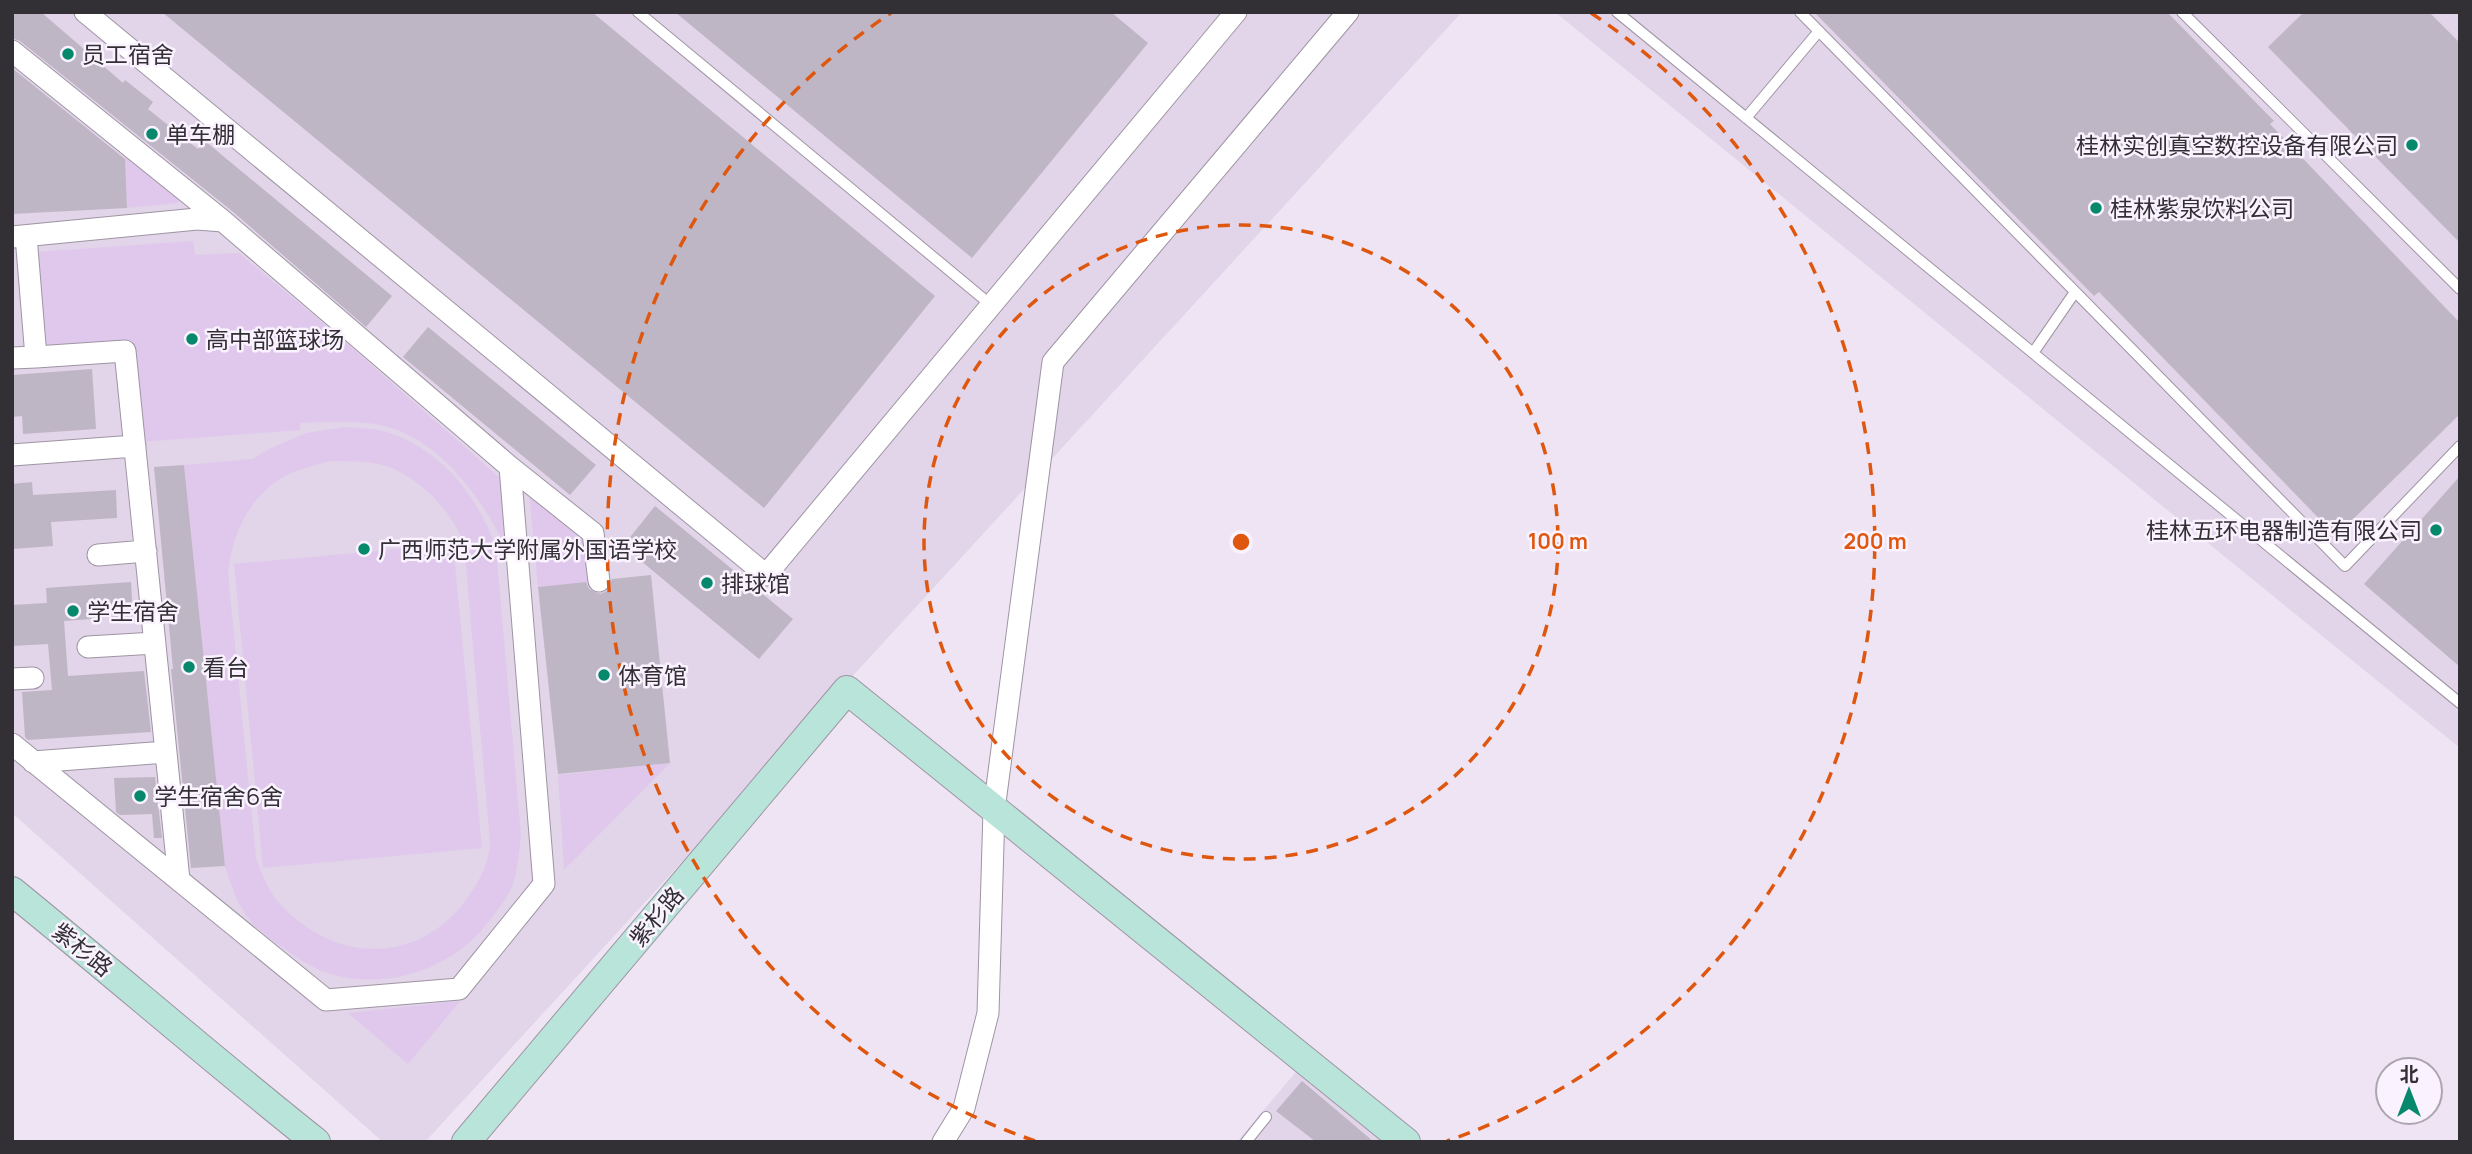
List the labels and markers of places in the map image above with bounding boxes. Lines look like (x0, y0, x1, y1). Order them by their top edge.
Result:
place label: 员工宿舍 (82, 38, 174, 70)
marker: 员工宿舍 (60, 46, 76, 62)
place label: 单车棚 (166, 118, 235, 150)
marker: 单车棚 (144, 126, 160, 142)
place label: 桂林实创真空数控设备有限公司 (2076, 129, 2398, 161)
marker: 桂林实创真空数控设备有限公司 (2404, 137, 2420, 153)
place label: 桂林紫泉饮料公司 (2110, 192, 2294, 224)
marker: 桂林紫泉饮料公司 (2088, 200, 2104, 216)
place label: 高中部篮球场 (206, 323, 344, 355)
marker: 高中部篮球场 (184, 331, 200, 347)
place label: 桂林五环电器制造有限公司 (2146, 514, 2422, 546)
marker: 桂林五环电器制造有限公司 (2428, 522, 2444, 538)
centre of rings (1229, 530, 1253, 554)
place label: 广西师范大学附属外国语学校 (378, 533, 677, 565)
marker: 广西师范大学附属外国语学校 (356, 541, 372, 557)
place label: 排球馆 (721, 567, 790, 599)
marker: 排球馆 (699, 575, 715, 591)
place label: 学生宿舍 (87, 595, 179, 627)
marker: 学生宿舍 (65, 603, 81, 619)
place label: 看台 (203, 651, 249, 683)
marker: 看台 (181, 659, 197, 675)
place label: 体育馆 (618, 659, 687, 691)
marker: 体育馆 (596, 667, 612, 683)
place label: 学生宿舍6舍 (154, 780, 283, 812)
marker: 学生宿舍6舍 (132, 788, 148, 804)

